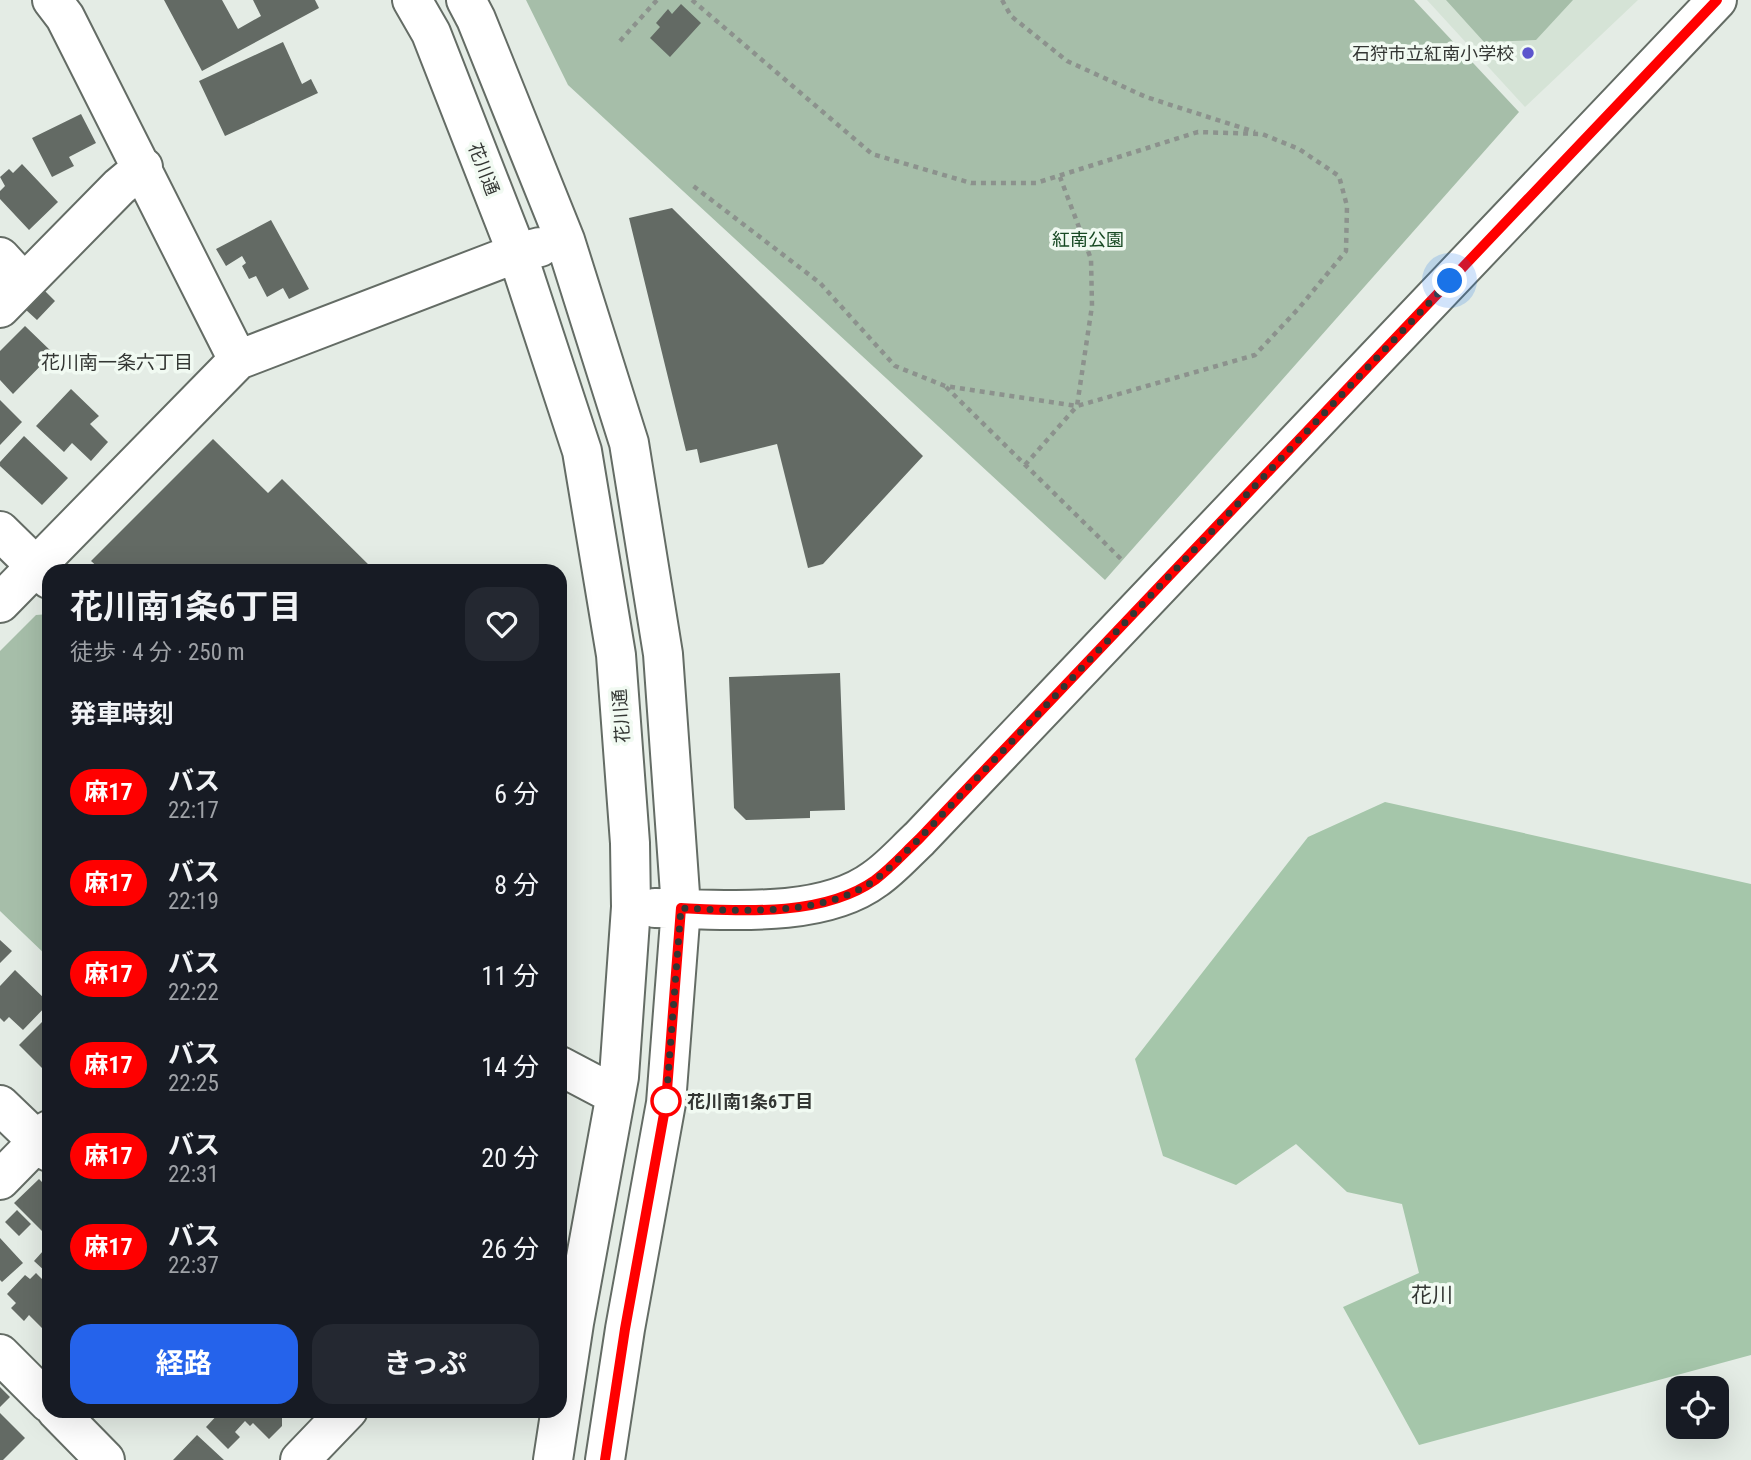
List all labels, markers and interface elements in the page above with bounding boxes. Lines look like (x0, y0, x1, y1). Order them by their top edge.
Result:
place label: 石狩市立紅南小学校 (1352, 43, 1514, 64)
marker: 石狩市立紅南小学校 (1520, 45, 1536, 61)
street label: 花川通 (465, 140, 503, 198)
park label: 紅南公園 (1052, 229, 1124, 250)
your location (1432, 263, 1467, 298)
district label: 花川南一条六丁目 (41, 351, 193, 374)
text: 花川南1条6丁目 (70, 587, 301, 626)
button: heart (465, 587, 539, 661)
text: 徒歩 · 4 分 · 250 m (70, 639, 245, 666)
street label: 花川通 (609, 688, 633, 744)
text: 発車時刻 (70, 699, 174, 729)
text: バス (168, 766, 220, 796)
text: 麻17 (84, 778, 133, 806)
text: 6 分 (494, 779, 539, 809)
text: 22:17 (168, 797, 219, 824)
text: バス (168, 857, 220, 887)
text: 麻17 (84, 869, 133, 897)
text: 8 分 (494, 870, 539, 900)
text: 22:19 (168, 888, 219, 915)
text: バス (168, 948, 220, 978)
text: 麻17 (84, 960, 133, 988)
text: 11 分 (481, 961, 539, 991)
text: 22:22 (168, 979, 219, 1006)
text: バス (168, 1039, 220, 1069)
text: 麻17 (84, 1051, 133, 1079)
text: 14 分 (481, 1052, 539, 1082)
text: 22:25 (168, 1070, 219, 1097)
marker: 花川南1条6丁目 (651, 1086, 681, 1116)
place label: 花川南1条6丁目 (687, 1091, 813, 1112)
text: バス (168, 1130, 220, 1160)
text: 麻17 (84, 1142, 133, 1170)
text: 20 分 (481, 1143, 539, 1173)
text: 22:31 (168, 1161, 219, 1188)
text: バス (168, 1221, 220, 1251)
text: 麻17 (84, 1233, 133, 1261)
text: 26 分 (481, 1234, 539, 1264)
text: 22:37 (168, 1252, 219, 1279)
district label: 花川 (1411, 1283, 1453, 1307)
button: 経路 (70, 1324, 298, 1404)
button: きっぷ (312, 1324, 539, 1404)
map controls (1666, 1376, 1729, 1439)
button: locate (1666, 1376, 1729, 1439)

